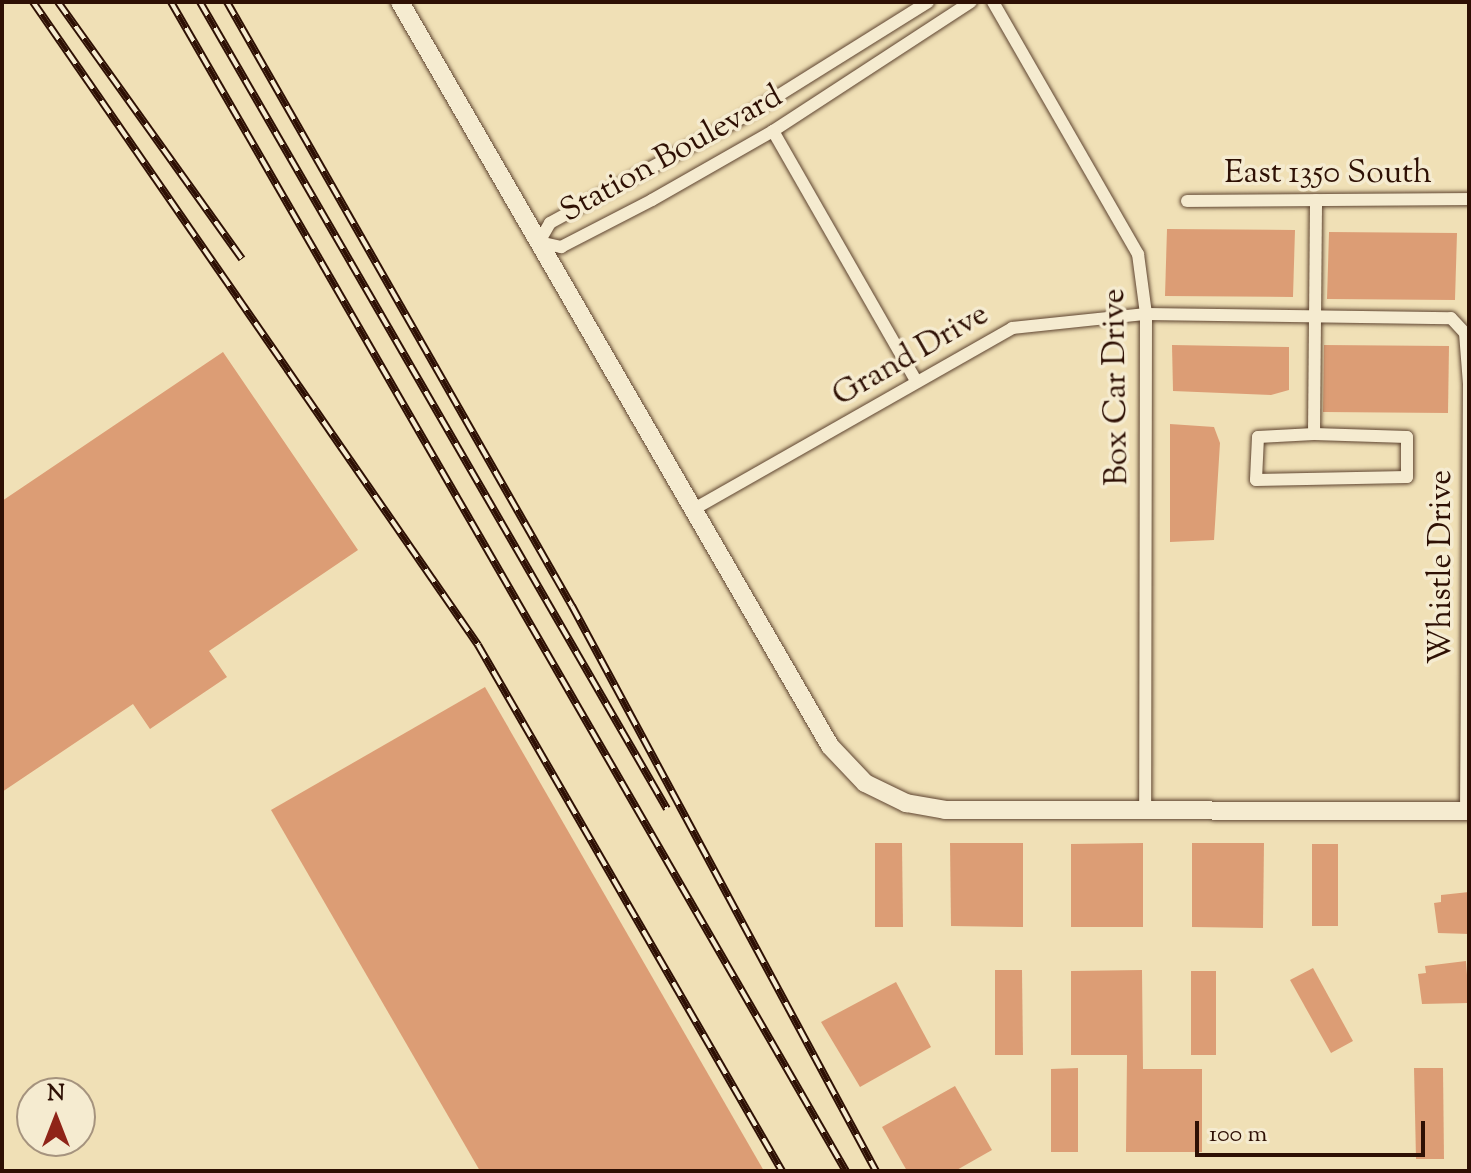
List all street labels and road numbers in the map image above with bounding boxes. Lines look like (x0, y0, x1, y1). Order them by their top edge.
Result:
street label: Station Boulevard (554, 78, 790, 232)
street label: East 1350 South (1224, 155, 1432, 193)
street label: Box Car Drive (1096, 288, 1138, 486)
street label: Grand Drive (826, 296, 996, 416)
street label: Whistle Drive (1423, 470, 1461, 664)

